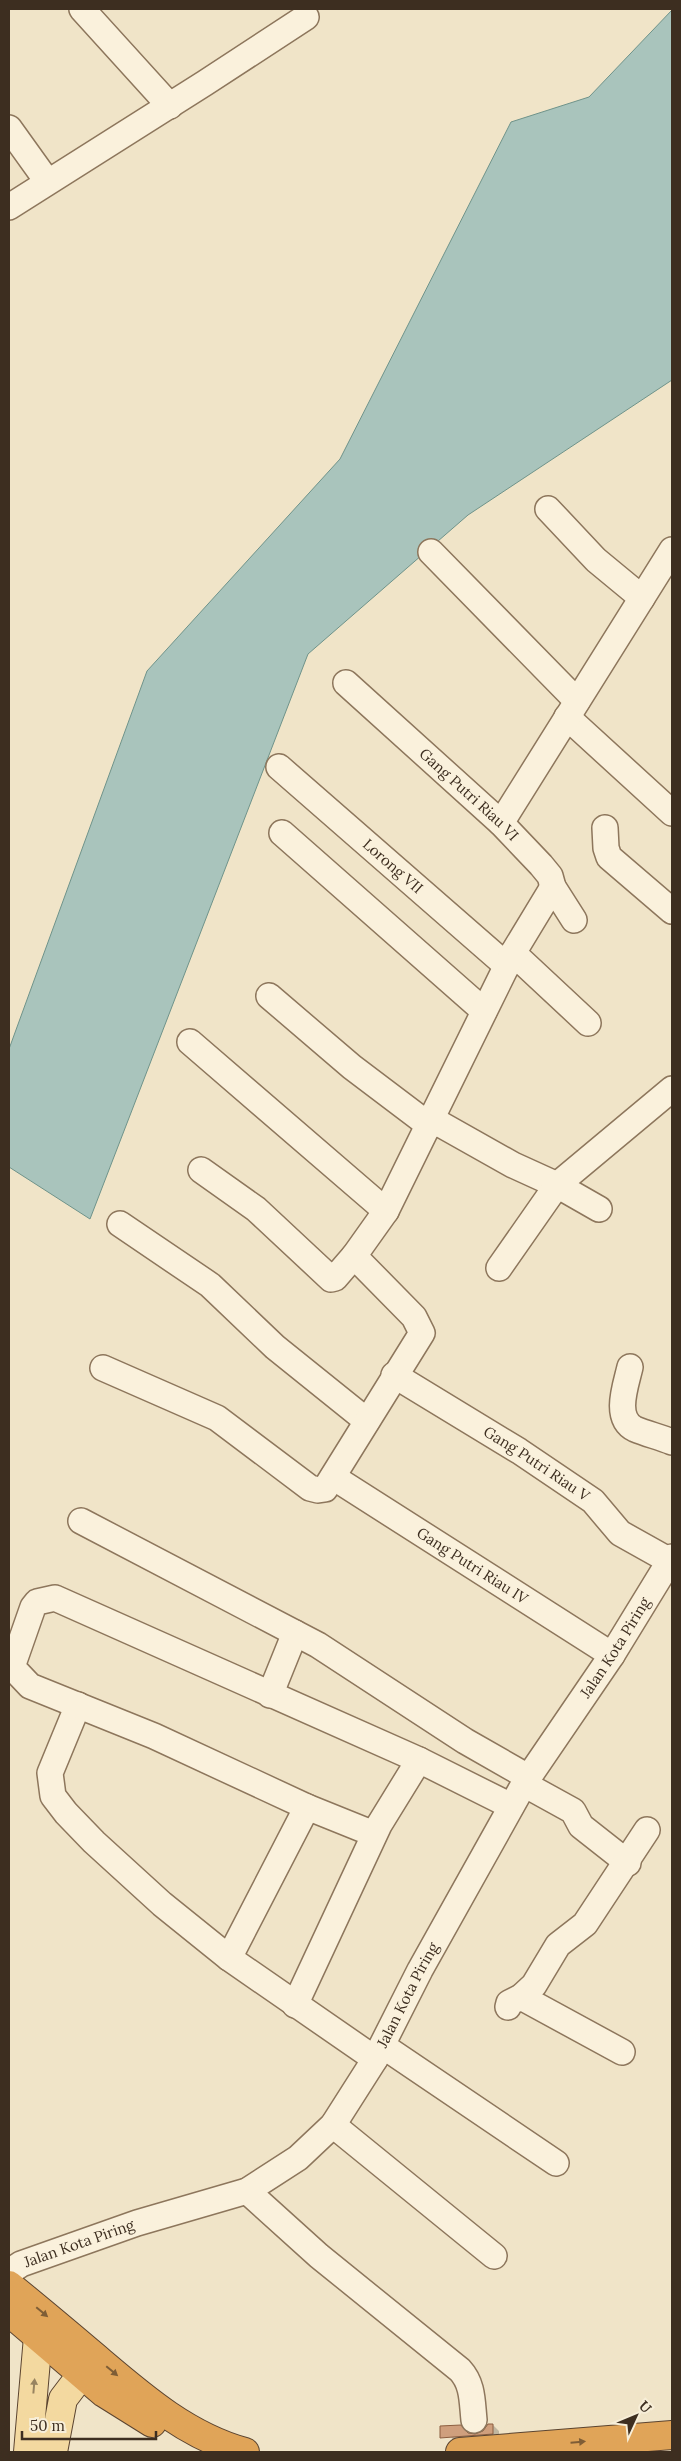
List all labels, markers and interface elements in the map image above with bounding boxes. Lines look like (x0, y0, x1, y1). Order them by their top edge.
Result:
street label: Gang Putri Riau VI (416, 744, 523, 845)
street label: Lorong VII (359, 834, 427, 897)
street label: Gang Putri Riau V (480, 1422, 595, 1506)
street label: Gang Putri Riau IV (413, 1523, 533, 1608)
street label: Jalan Kota Piring (575, 1593, 654, 1702)
street label: Jalan Kota Piring (372, 1938, 443, 2051)
street label: Jalan Kota Piring (20, 2215, 137, 2272)
one-way arrow (36, 2306, 48, 2317)
one-way arrow (106, 2365, 118, 2376)
one-way arrow (30, 2378, 38, 2394)
north arrow (611, 2391, 661, 2441)
text: U (635, 2397, 656, 2417)
scale bar (22, 2408, 156, 2440)
text: 50 m (30, 2416, 65, 2435)
one-way arrow (570, 2438, 586, 2446)

